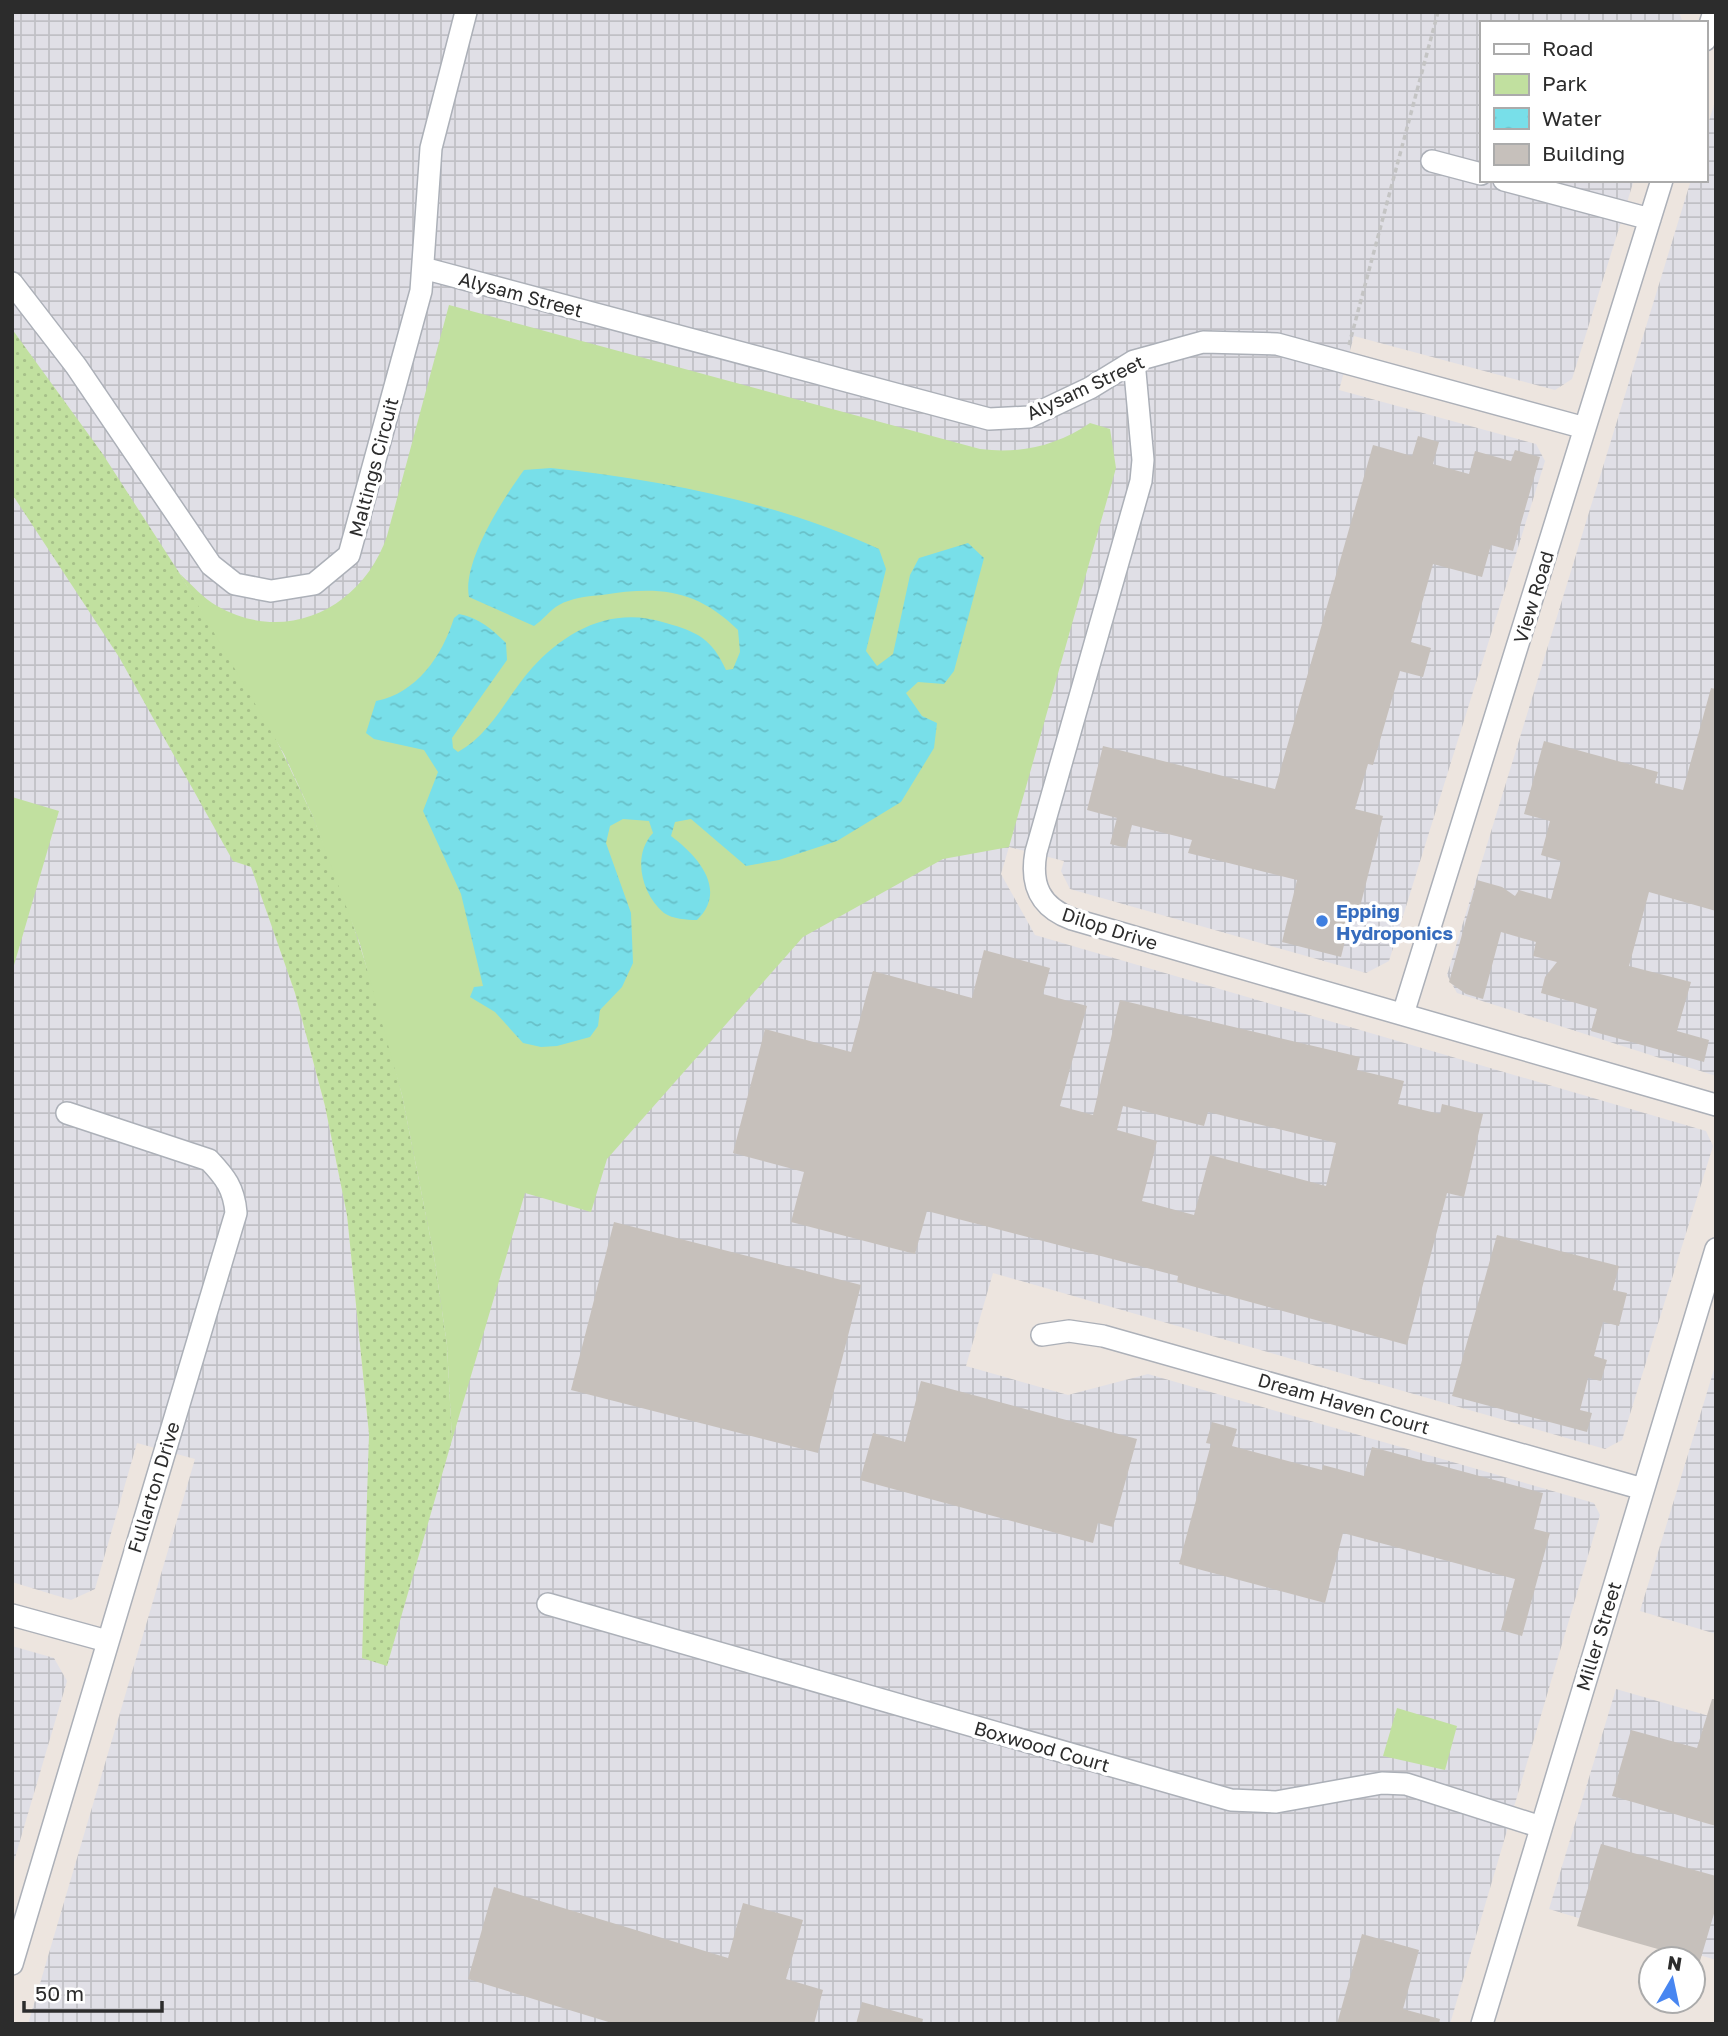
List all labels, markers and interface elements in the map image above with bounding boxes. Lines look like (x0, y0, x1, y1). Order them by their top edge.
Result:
legend (1480, 21, 1707, 182)
text: Road (1542, 35, 1593, 61)
text: Park (1542, 70, 1588, 96)
text: Water (1542, 105, 1602, 131)
text: Building (1542, 140, 1625, 166)
street label: Alysam Street (457, 266, 585, 322)
street label: Alysam Street (1022, 350, 1148, 424)
street label: Maltings Circuit (343, 395, 403, 539)
street label: View Road (1508, 548, 1558, 646)
place label: Epping Hydroponics (1336, 899, 1453, 944)
street label: Dilop Drive (1059, 902, 1161, 954)
marker: Epping Hydroponics (1314, 913, 1330, 929)
street label: Dream Haven Court (1255, 1367, 1433, 1439)
street label: Fullarton Drive (122, 1419, 184, 1555)
street label: Miller Street (1571, 1579, 1625, 1693)
street label: Boxwood Court (972, 1716, 1112, 1776)
north arrow (1637, 1945, 1707, 2015)
text: N (1666, 1950, 1684, 1975)
scale bar (24, 1969, 163, 2013)
text: 50 m (35, 1980, 84, 2006)

